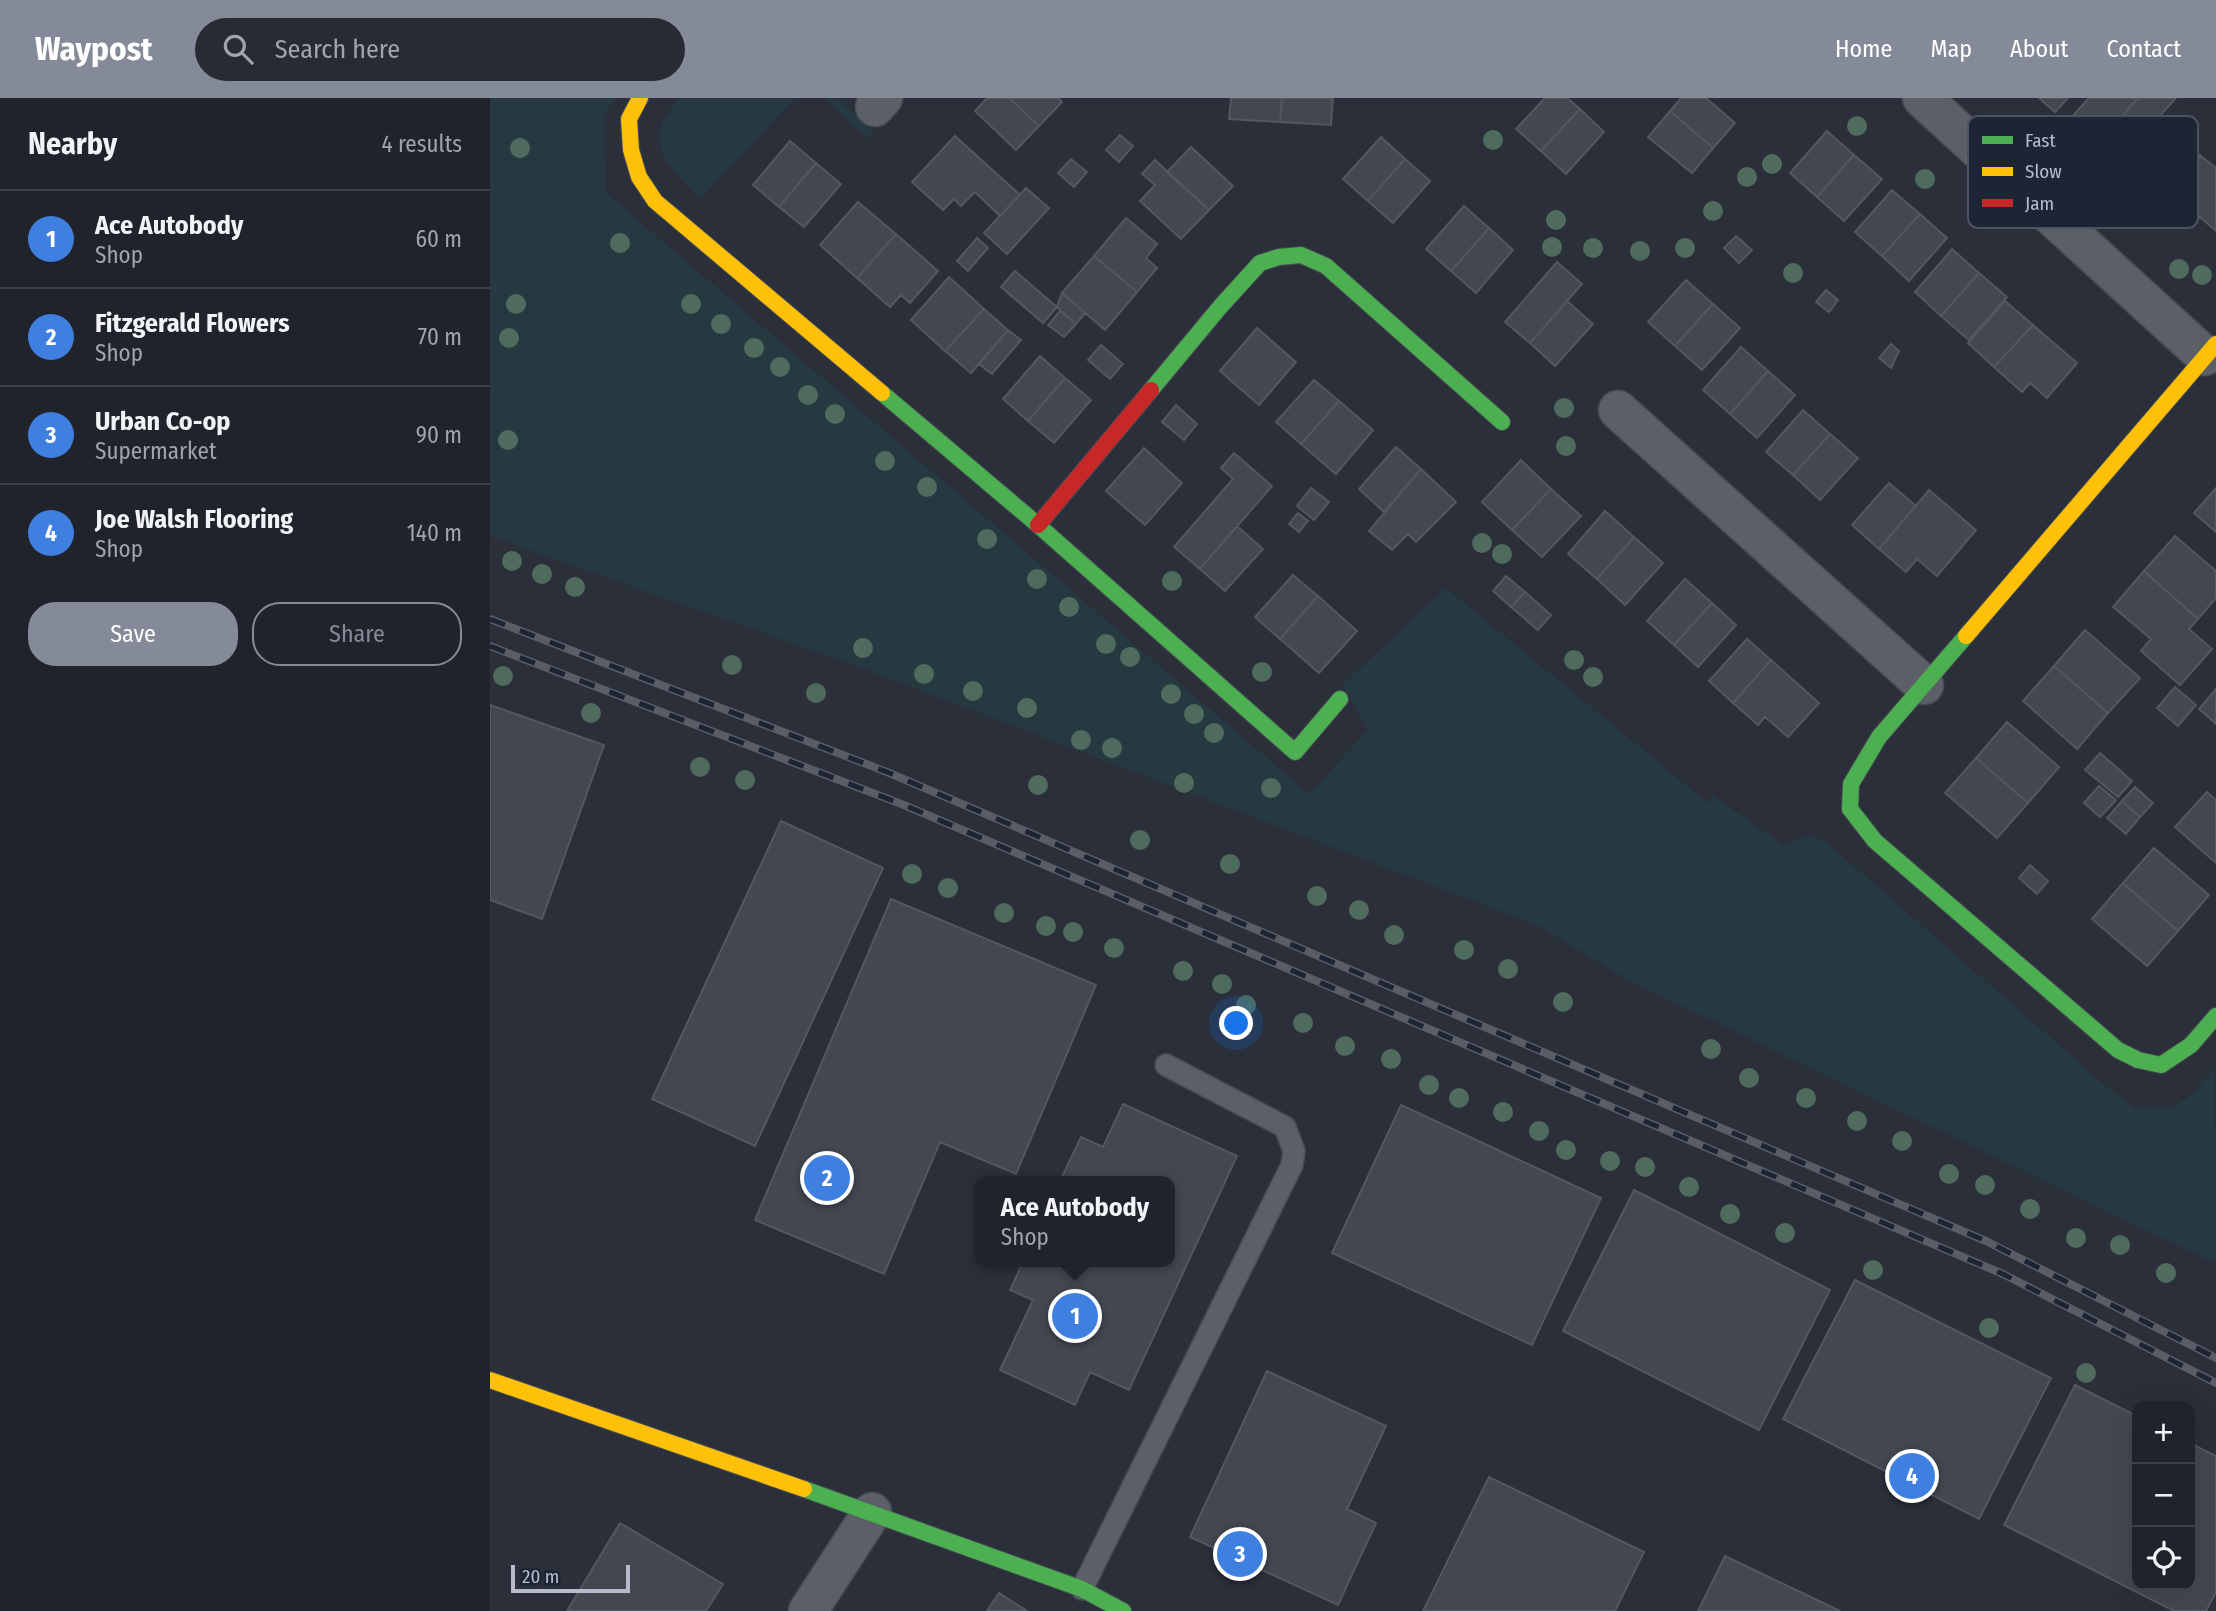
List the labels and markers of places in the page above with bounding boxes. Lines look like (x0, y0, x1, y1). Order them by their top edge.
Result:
pin: 2 (804, 1152, 850, 1204)
pin: 1 (1052, 1290, 1098, 1342)
pin: 4 (1889, 1450, 1935, 1502)
pin: 3 (1217, 1528, 1263, 1580)

